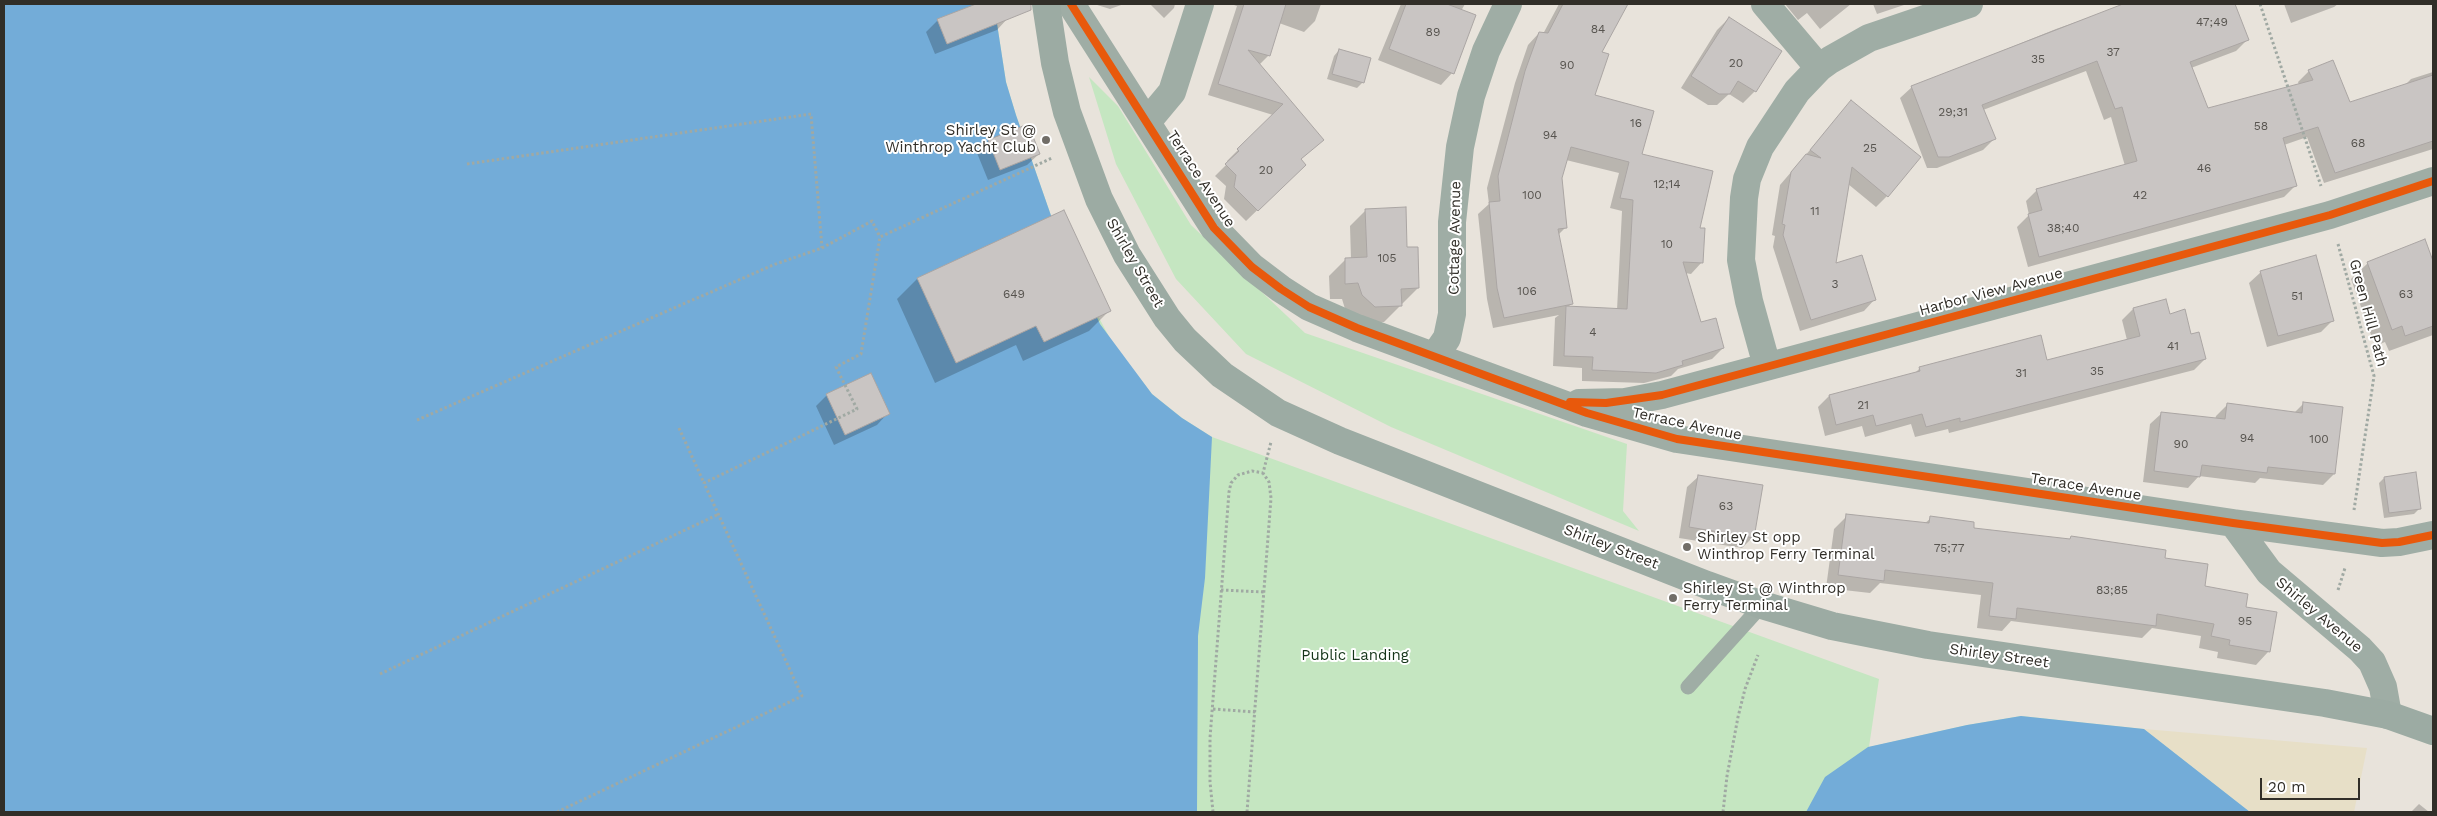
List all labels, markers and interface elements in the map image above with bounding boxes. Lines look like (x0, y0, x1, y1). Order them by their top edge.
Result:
house number: 47;49 (2196, 15, 2228, 29)
house number: 84 (1591, 22, 1605, 36)
house number: 89 (1426, 25, 1440, 39)
house number: 37 (2106, 45, 2120, 59)
house number: 35 (2031, 52, 2045, 66)
house number: 20 (1729, 56, 1743, 70)
house number: 90 (1560, 58, 1574, 72)
house number: 29;31 (1938, 105, 1968, 119)
house number: 16 (1630, 116, 1642, 130)
house number: 58 (2254, 119, 2268, 133)
place label: Shirley St @ Winthrop Yacht Club (885, 122, 1036, 157)
street label: Terrace Avenue (1163, 127, 1239, 231)
house number: 94 (1543, 128, 1557, 142)
marker: Shirley St @ Winthrop Yacht Club (1040, 134, 1052, 146)
house number: 68 (2351, 136, 2365, 150)
house number: 25 (1863, 141, 1877, 155)
house number: 46 (2197, 161, 2211, 175)
house number: 20 (1259, 163, 1273, 177)
house number: 12;14 (1653, 177, 1681, 191)
street label: Cottage Avenue (1445, 181, 1465, 295)
house number: 100 (1522, 188, 1542, 202)
house number: 42 (2133, 188, 2147, 202)
house number: 11 (1810, 204, 1820, 218)
street label: Shirley Street (1102, 215, 1168, 311)
house number: 38;40 (2047, 221, 2079, 235)
house number: 10 (1661, 237, 1673, 251)
house number: 105 (1377, 251, 1397, 265)
street label: Green Hill Path (2345, 257, 2391, 369)
street label: Harbor View Avenue (1917, 264, 2065, 320)
house number: 3 (1832, 277, 1838, 291)
house number: 106 (1517, 284, 1537, 298)
house number: 649 (1003, 287, 1025, 301)
house number: 63 (2399, 287, 2413, 301)
house number: 51 (2291, 289, 2303, 303)
house number: 4 (1589, 325, 1597, 339)
house number: 41 (2167, 339, 2179, 353)
house number: 35 (2090, 364, 2104, 378)
house number: 31 (2015, 366, 2027, 380)
house number: 21 (1857, 398, 1869, 412)
street label: Terrace Avenue (1630, 404, 1744, 444)
house number: 94 (2240, 431, 2254, 445)
house number: 100 (2309, 432, 2329, 446)
house number: 90 (2174, 437, 2188, 451)
street label: Terrace Avenue (2029, 469, 2143, 505)
house number: 63 (1719, 499, 1733, 513)
street label: Shirley Street (1561, 521, 1661, 573)
place label: Shirley St opp Winthrop Ferry Terminal (1697, 529, 1874, 564)
marker: Shirley St opp Winthrop Ferry Terminal (1681, 541, 1693, 553)
house number: 75;77 (1934, 541, 1964, 555)
street label: Shirley Avenue (2272, 573, 2366, 657)
place label: Shirley St @ Winthrop Ferry Terminal (1683, 580, 1846, 615)
house number: 83;85 (2096, 583, 2128, 597)
marker: Shirley St @ Winthrop Ferry Terminal (1667, 592, 1679, 604)
house number: 95 (2238, 614, 2252, 628)
street label: Shirley Street (1948, 640, 2050, 672)
park label: Public Landing (1301, 647, 1409, 665)
scale bar (2262, 768, 2362, 800)
text: 20 m (2268, 778, 2306, 796)

